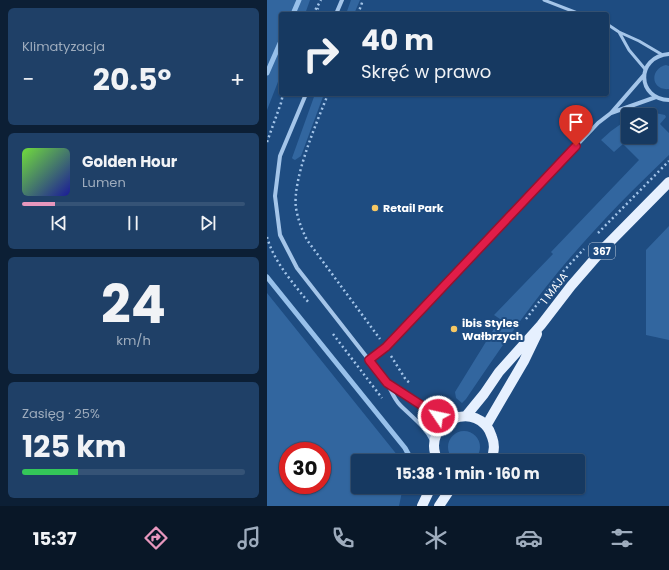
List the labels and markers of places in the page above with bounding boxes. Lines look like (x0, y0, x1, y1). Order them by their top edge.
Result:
pin (559, 105, 593, 146)
place label: Retail Park (383, 200, 444, 216)
marker: Retail Park (370, 203, 380, 213)
place label: ibis Styles Wałbrzych (462, 315, 523, 344)
marker: ibis Styles Wałbrzych (449, 324, 459, 334)

